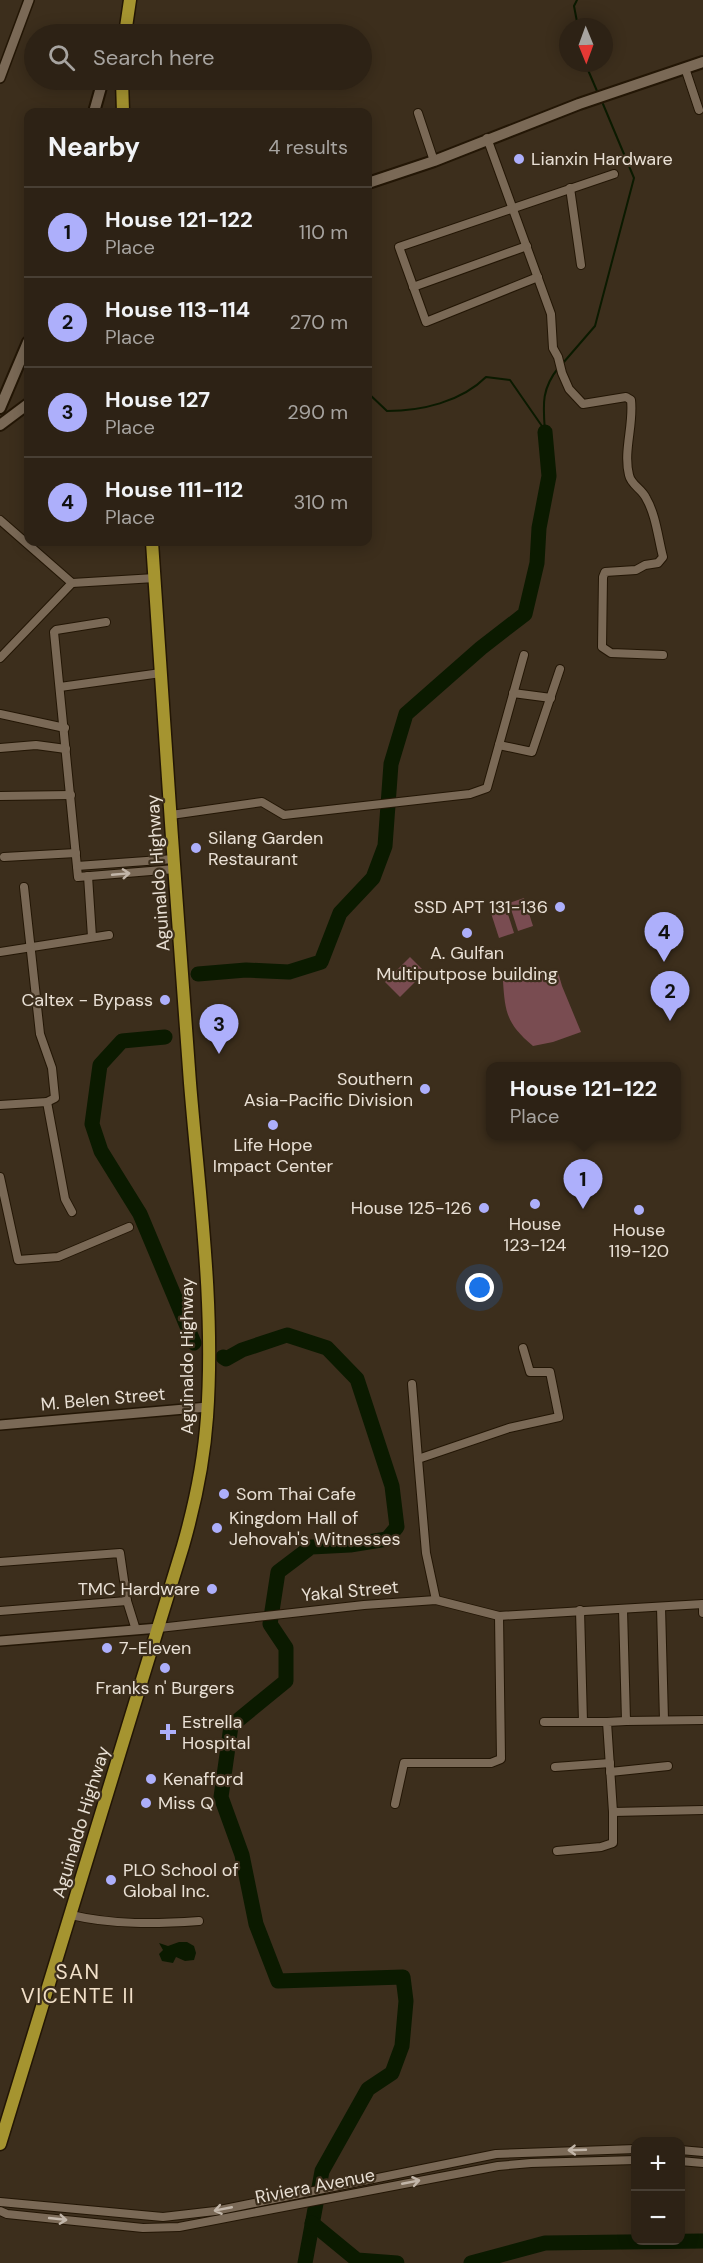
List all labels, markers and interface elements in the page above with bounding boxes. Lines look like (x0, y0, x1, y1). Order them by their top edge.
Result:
north arrow (559, 18, 613, 72)
search box (24, 24, 372, 90)
icon: search (45, 41, 78, 74)
text: Search here (93, 43, 214, 72)
text: Nearby (48, 130, 140, 164)
text: 4 results (268, 134, 348, 160)
place label: Lianxin Hardware (531, 147, 673, 171)
marker: Lianxin Hardware (512, 152, 526, 166)
text: House 121-122 (105, 205, 253, 234)
text: 1 (64, 219, 71, 245)
text: 110 m (299, 219, 348, 245)
text: Place (105, 234, 155, 260)
text: House 113-114 (105, 295, 250, 324)
text: 2 (62, 309, 73, 335)
text: 270 m (290, 309, 348, 335)
text: Place (105, 324, 155, 350)
text: House 127 (105, 385, 210, 414)
text: 3 (61, 399, 74, 425)
text: 290 m (287, 399, 348, 425)
text: Place (105, 414, 155, 440)
text: House 111-112 (105, 475, 243, 504)
text: 4 (61, 489, 74, 515)
text: 310 m (293, 489, 348, 515)
text: Place (105, 504, 155, 530)
street label: Aguinaldo Highway (141, 794, 175, 952)
place label: Silang Garden Restaurant (208, 826, 323, 871)
marker: Silang Garden Restaurant (189, 841, 203, 855)
one-way arrow (111, 868, 131, 879)
place label: SSD APT 131-136 (414, 895, 548, 919)
marker: SSD APT 131-136 (553, 900, 567, 914)
pin: 4 (644, 912, 684, 962)
marker: A. Gulfan Multiputpose building (460, 926, 474, 940)
place label: A. Gulfan Multiputpose building (376, 941, 558, 986)
pin: 2 (650, 972, 690, 1021)
place label: Caltex - Bypass (21, 988, 153, 1012)
marker: Caltex - Bypass (158, 993, 172, 1007)
pin: 3 (200, 1004, 238, 1054)
popup (486, 1062, 681, 1140)
place label: Southern Asia-Pacific Division (244, 1067, 413, 1112)
text: House 121-122 (510, 1074, 657, 1103)
marker: Southern Asia-Pacific Division (418, 1082, 432, 1096)
text: Place (510, 1103, 559, 1129)
marker: Life Hope Impact Center (266, 1118, 280, 1132)
place label: Life Hope Impact Center (213, 1133, 334, 1178)
pin: 1 (564, 1160, 602, 1209)
place label: House 125-126 (351, 1196, 472, 1220)
marker: House 123-124 (528, 1197, 542, 1211)
marker: House 125-126 (477, 1201, 491, 1215)
marker: House 119-120 (632, 1203, 646, 1217)
place label: House 123-124 (504, 1212, 567, 1257)
place label: House 119-120 (609, 1218, 669, 1263)
your location (465, 1273, 494, 1302)
street label: Aguinaldo Highway (175, 1277, 199, 1435)
street label: M. Belen Street (40, 1382, 166, 1416)
place label: Som Thai Cafe (236, 1482, 356, 1506)
marker: Som Thai Cafe (217, 1487, 231, 1501)
place label: Kingdom Hall of Jehovah's Witnesses (229, 1506, 400, 1551)
marker: Kingdom Hall of Jehovah's Witnesses (210, 1521, 224, 1535)
street label: Yakal Street (300, 1575, 400, 1607)
place label: TMC Hardware (78, 1577, 200, 1601)
marker: TMC Hardware (205, 1582, 219, 1596)
place label: 7-Eleven (119, 1636, 191, 1660)
marker: 7-Eleven (100, 1641, 114, 1655)
marker: Franks n' Burgers (158, 1661, 172, 1675)
place label: Franks n' Burgers (95, 1676, 235, 1700)
place label: Estrella Hospital (182, 1710, 250, 1755)
marker: Estrella Hospital (159, 1723, 177, 1741)
street label: Aguinaldo Highway (47, 1743, 115, 1901)
place label: Kenafford (163, 1767, 243, 1791)
marker: Kenafford (144, 1772, 158, 1786)
place label: Miss Q (158, 1791, 214, 1815)
marker: Miss Q (139, 1796, 153, 1810)
place label: PLO School of Global Inc. (123, 1858, 239, 1903)
marker: PLO School of Global Inc. (104, 1873, 118, 1887)
district label: SAN VICENTE II (21, 1958, 135, 2010)
map controls (631, 2137, 685, 2245)
button: + (631, 2137, 685, 2191)
one-way arrow (568, 2144, 588, 2156)
street label: Riviera Avenue (253, 2163, 377, 2209)
one-way arrow (400, 2176, 420, 2187)
button: − (631, 2191, 685, 2245)
one-way arrow (214, 2204, 234, 2215)
one-way arrow (47, 2214, 67, 2225)

